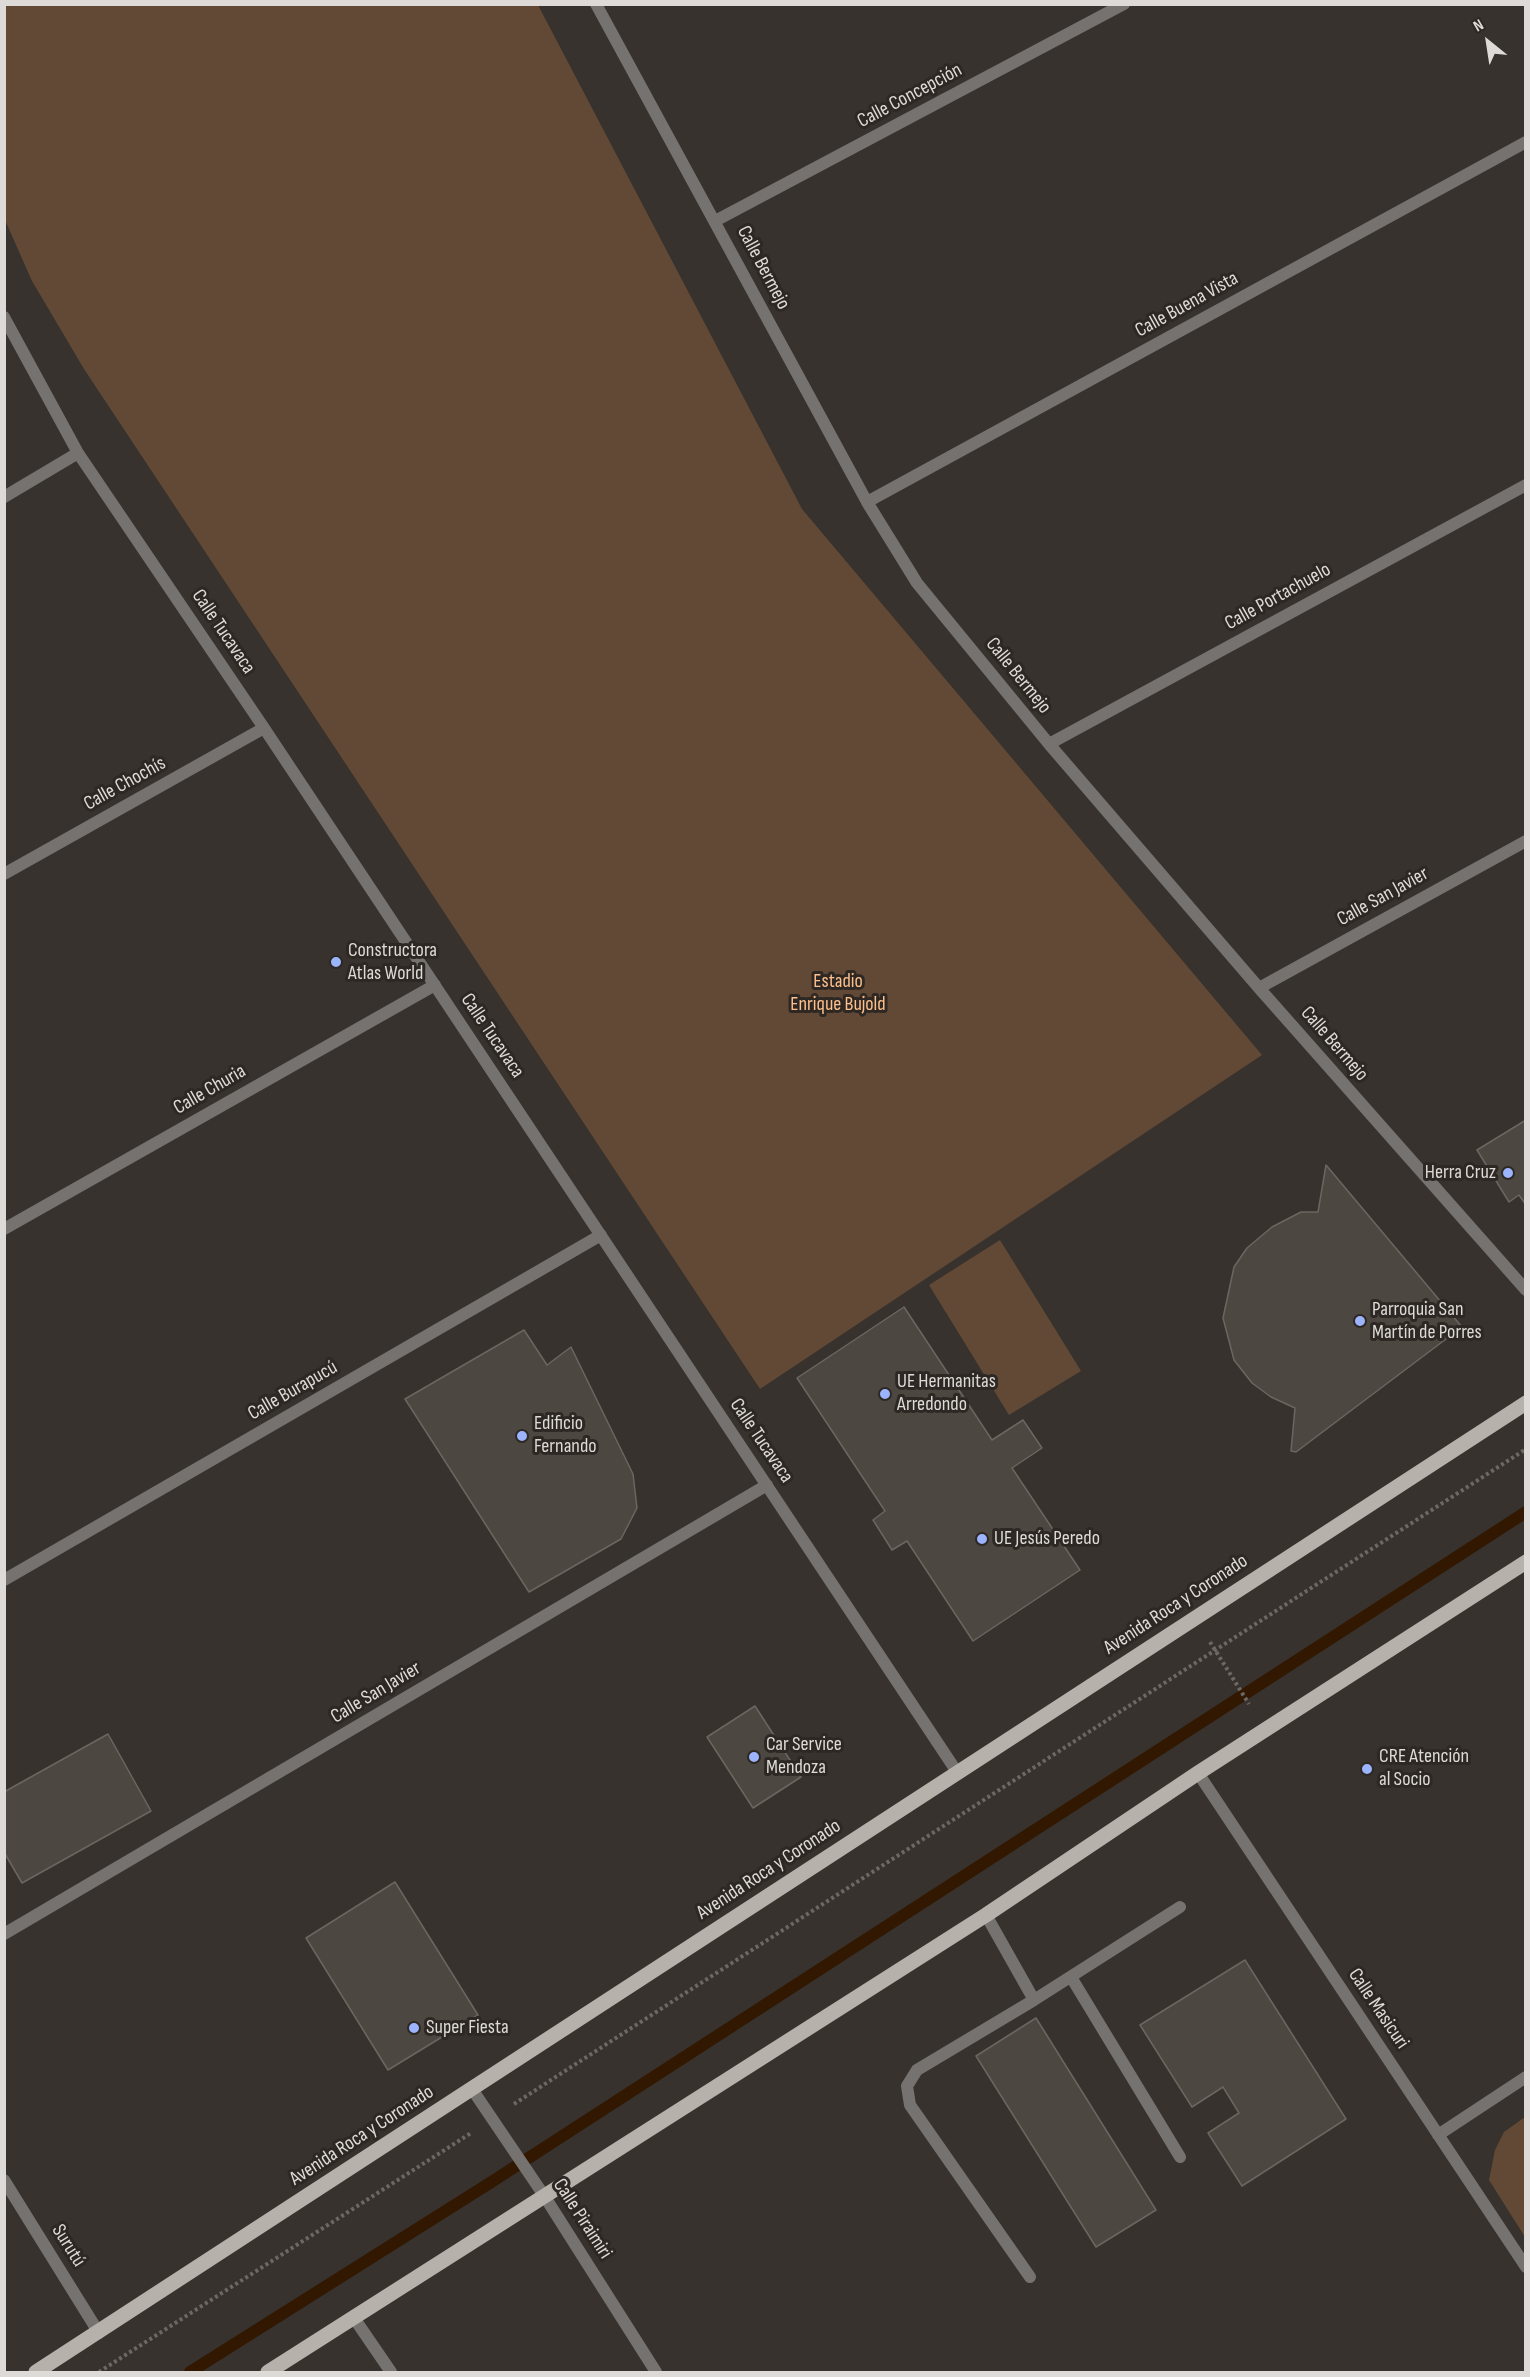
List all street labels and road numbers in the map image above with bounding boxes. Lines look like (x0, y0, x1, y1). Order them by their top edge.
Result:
street label: Calle Concepción (854, 58, 966, 134)
street label: Calle Bermejo (731, 222, 795, 314)
street label: Calle Buena Vista (1131, 267, 1243, 343)
street label: Calle Portachuelo (1221, 558, 1335, 636)
street label: Calle Tucavaca (186, 585, 260, 679)
street label: Calle Bermejo (980, 633, 1056, 719)
street label: Calle Chochís (80, 752, 170, 816)
street label: Calle San Javier (1333, 862, 1433, 932)
street label: Calle Tucavaca (455, 989, 529, 1083)
street label: Calle Bermejo (1295, 1002, 1373, 1086)
street label: Calle Churia (170, 1060, 250, 1120)
street label: Calle Burapucú (244, 1356, 342, 1426)
street label: Calle Tucavaca (724, 1394, 798, 1488)
street label: Avenida Roca y Coronado (1100, 1550, 1252, 1660)
street label: Calle San Javier (327, 1657, 425, 1729)
street label: Avenida Roca y Coronado (693, 1815, 845, 1925)
street label: Calle Masicuri (1342, 1964, 1414, 2054)
street label: Avenida Roca y Coronado (286, 2081, 438, 2191)
street label: Calle Piraimiri (547, 2174, 617, 2264)
street label: Surutú (46, 2220, 90, 2272)

